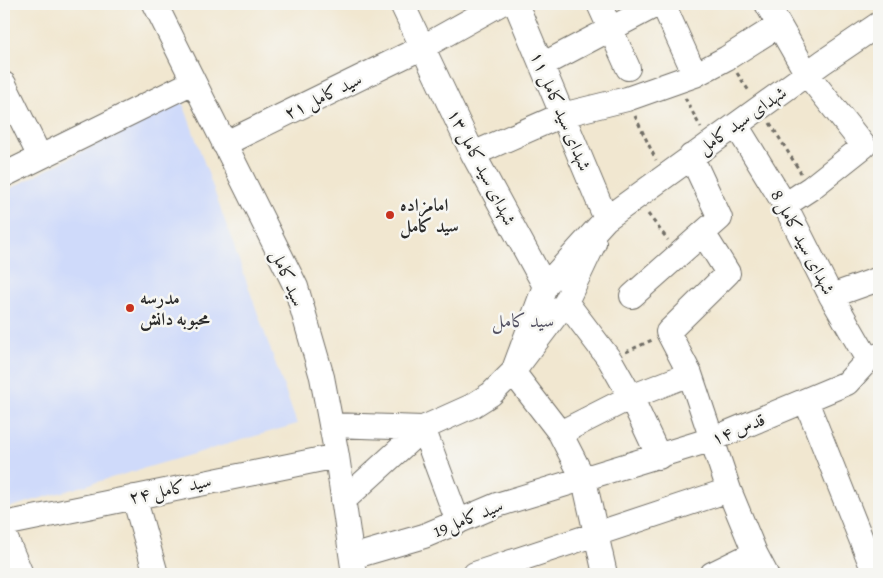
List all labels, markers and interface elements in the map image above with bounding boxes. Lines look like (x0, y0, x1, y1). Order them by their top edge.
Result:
street label: شهدای سید کامل ۱۱ (524, 47, 597, 175)
street label: سید کامل ۲۱ (280, 67, 366, 126)
street label: شهدای سید کامل (693, 81, 792, 160)
street label: شهدای سید کامل ۱۳ (441, 105, 522, 230)
street label: شهدای سید کامل 8 (764, 185, 841, 299)
place label: امامزاده سید کامل (400, 193, 459, 239)
marker: امامزاده سید کامل (384, 209, 396, 221)
street label: سید کامل (264, 246, 311, 310)
place label: مدرسه محبوبه دانش (140, 286, 211, 331)
marker: مدرسه محبوبه دانش (124, 302, 136, 314)
district label: سید کامل (492, 308, 554, 334)
street label: قدس ۱۴ (707, 407, 769, 451)
street label: سید کامل ۲۴ (127, 469, 214, 510)
street label: سید کامل19 (429, 493, 507, 544)

